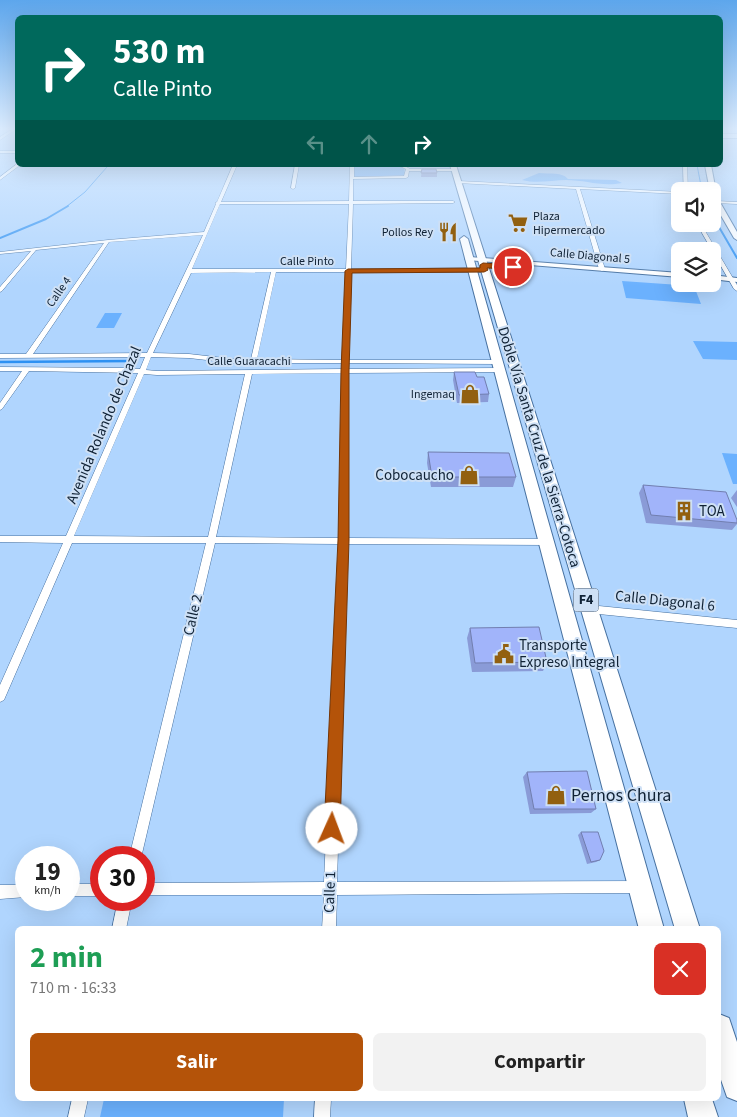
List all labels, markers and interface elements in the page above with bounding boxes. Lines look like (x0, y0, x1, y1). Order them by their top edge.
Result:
text: 530 m (113, 27, 205, 77)
icon: right (30, 35, 95, 100)
text: Calle Pinto (113, 73, 212, 105)
icon: left (302, 130, 330, 158)
icon: ahead (355, 130, 383, 158)
icon: right (408, 130, 436, 158)
map controls (671, 182, 721, 292)
button: sound (671, 182, 721, 232)
place label: Plaza Hipermercado (533, 208, 605, 239)
supermarket icon: Plaza Hipermercado (507, 212, 529, 234)
restaurant icon: Pollos Rey (437, 221, 459, 243)
place label: Pollos Rey (382, 224, 433, 241)
button: layers (671, 242, 721, 292)
street label: Calle Diagonal 5 (549, 244, 631, 268)
pin (492, 246, 534, 288)
street label: Calle Pinto (280, 253, 334, 270)
icon: arrive (499, 253, 527, 281)
street label: Calle 4 (42, 273, 76, 311)
street label: Doble Vía Santa Cruz de la Sierra-Cotoca (492, 324, 586, 570)
street label: Avenida Rolando de Chazal (61, 343, 147, 507)
street label: Calle Guaracachi (207, 353, 291, 370)
shop icon: Ingemaq (459, 383, 481, 405)
place label: Ingemaq (411, 386, 455, 403)
shop icon: Cobocaucho (458, 464, 480, 486)
place label: Cobocaucho (375, 465, 454, 486)
building icon: TOA (673, 500, 695, 522)
place label: TOA (699, 501, 725, 522)
street label: Calle Diagonal 6 (614, 585, 716, 617)
road number: F4 (574, 588, 598, 612)
street label: Calle 2 (178, 592, 208, 638)
place label: Transporte Expreso Integral (519, 635, 620, 673)
public building icon: Transporte Expreso Integral (493, 643, 515, 665)
place label: Pernos Chura (571, 783, 671, 808)
shop icon: Pernos Chura (545, 784, 567, 806)
position arrow (305, 802, 357, 854)
speed limit sign: 30 (90, 846, 155, 911)
text: 19 (34, 854, 61, 890)
street label: Calle 1 (319, 871, 341, 913)
text: km/h (34, 882, 61, 899)
text: 2 min (30, 936, 103, 979)
button: close (654, 943, 706, 995)
text: 710 m · 16:33 (30, 977, 117, 999)
button: Salir (30, 1033, 363, 1091)
button: Compartir (373, 1033, 706, 1091)

